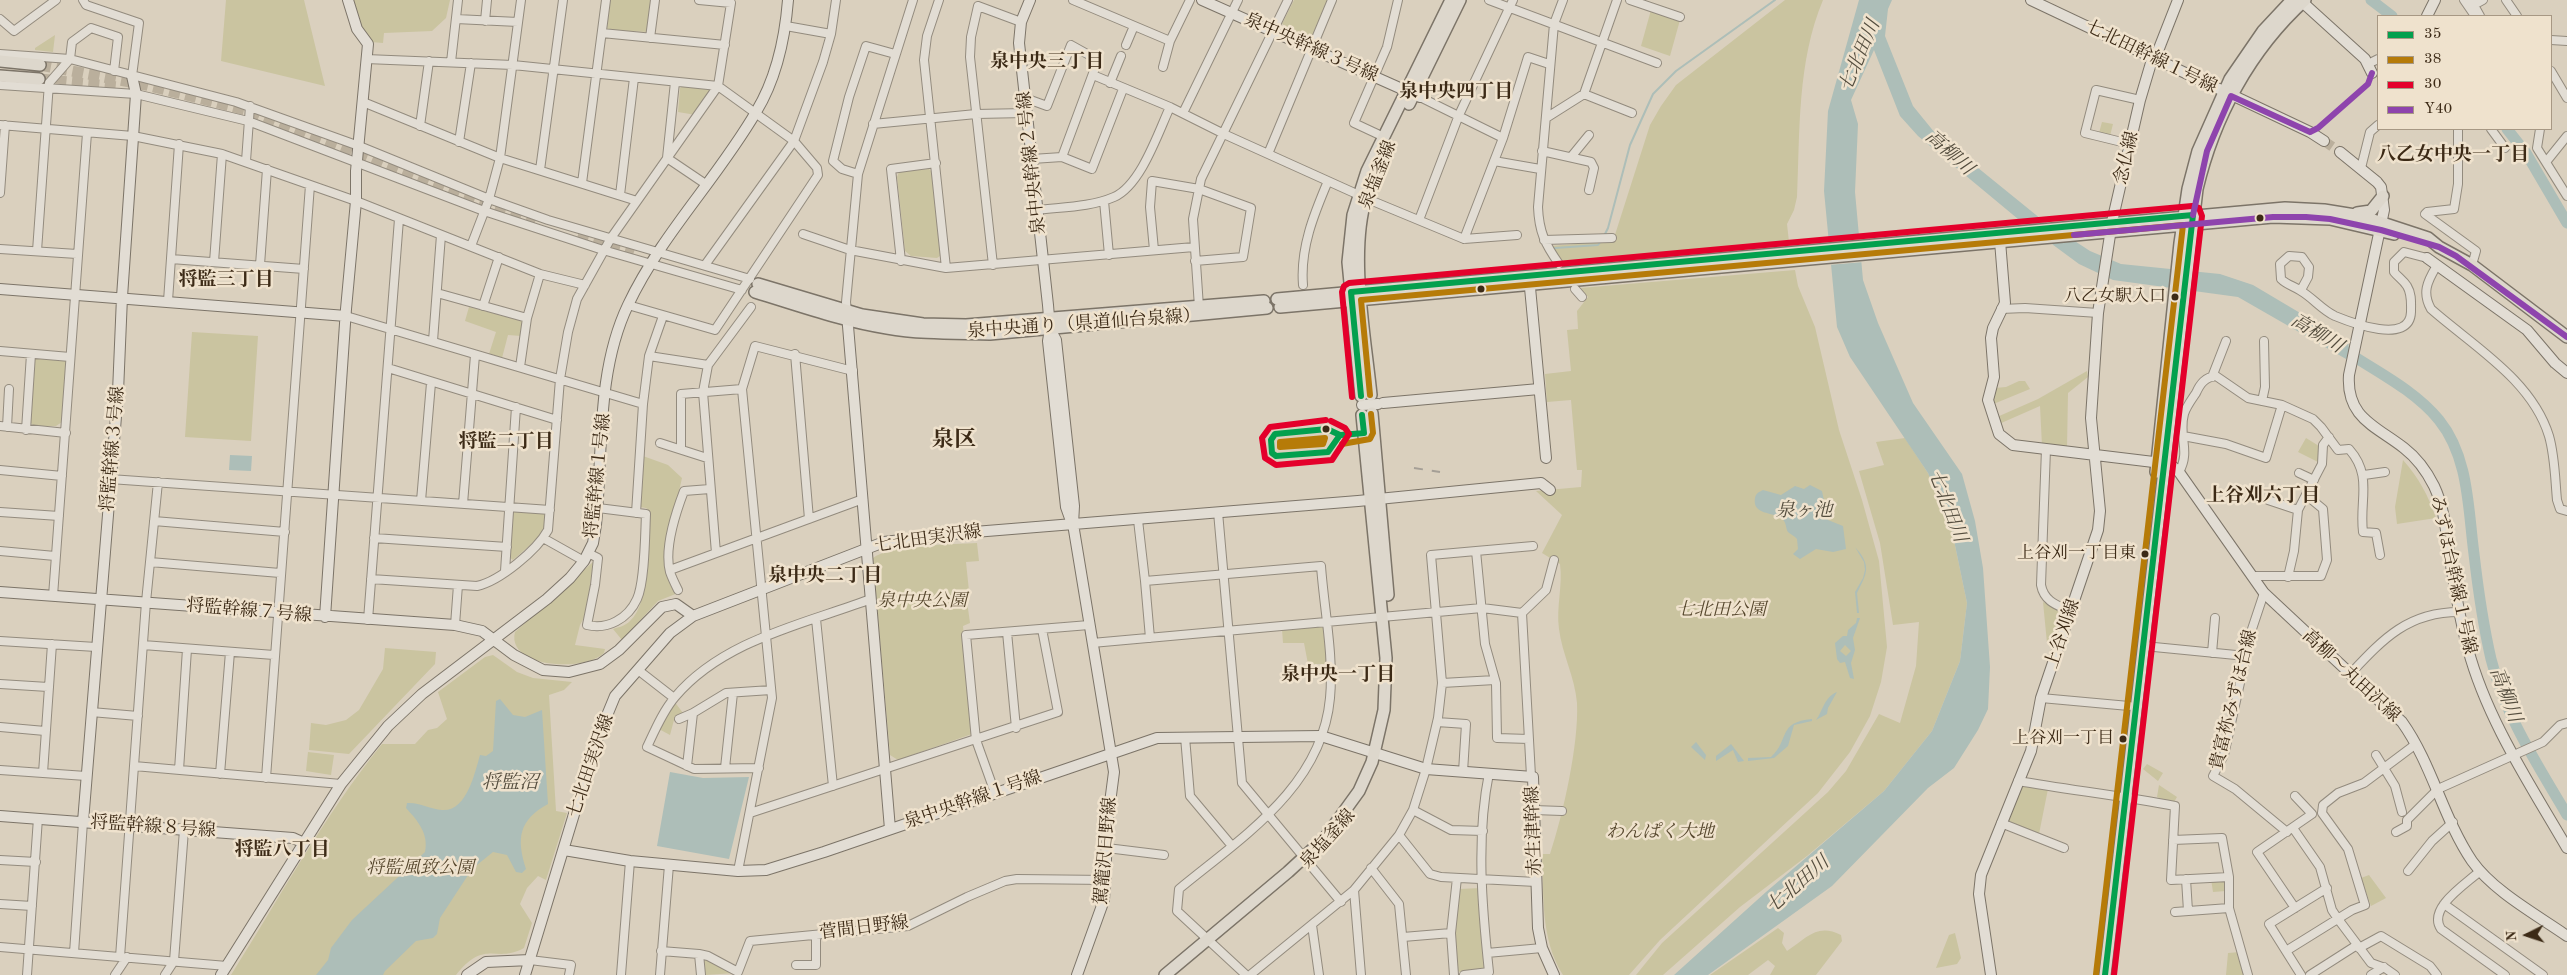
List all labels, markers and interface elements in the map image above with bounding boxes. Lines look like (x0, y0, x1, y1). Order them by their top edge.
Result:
street label: 泉中央幹線３号線 (1241, 9, 1381, 87)
legend (2377, 15, 2552, 130)
street label: 七北田幹線１号線 (2082, 16, 2220, 98)
water label: 七北田川 (1835, 17, 1885, 95)
text: 35 (2424, 27, 2441, 42)
district label: 泉中央三丁目 (990, 51, 1104, 73)
text: 38 (2424, 52, 2441, 67)
text: 30 (2424, 77, 2441, 92)
district label: 泉中央四丁目 (1399, 81, 1513, 103)
street label: 泉中央幹線２号線 (1014, 90, 1050, 236)
text: Y40 (2424, 102, 2452, 117)
water label: 高柳川 (1920, 125, 1978, 181)
street label: 念仏線 (2110, 129, 2144, 187)
street label: 泉塩釜線 (1355, 138, 1401, 212)
district label: 八乙女中央一丁目 (2377, 144, 2529, 166)
unlabelled marker (2255, 213, 2265, 223)
district label: 将監三丁目 (179, 269, 273, 291)
unlabelled marker (1476, 284, 1486, 294)
place label: 八乙女駅入口 (2064, 287, 2166, 307)
marker: 八乙女駅入口 (2170, 292, 2180, 302)
street label: 泉中央通り（県道仙台泉線） (967, 305, 1201, 343)
water label: 高柳川 (2287, 310, 2347, 358)
street label: 将監幹線３号線 (97, 385, 129, 513)
street label: 将監幹線１号線 (581, 412, 615, 540)
unlabelled marker (1321, 424, 1331, 434)
district label: 泉区 (932, 427, 976, 453)
district label: 将監二丁目 (459, 431, 553, 453)
water label: 七北田川 (1923, 466, 1971, 546)
district label: 上谷刈六丁目 (2206, 485, 2320, 507)
street label: みずほ台幹線１号線 (2426, 494, 2480, 656)
water label: 泉ヶ池 (1776, 500, 1832, 522)
street label: 七北田実沢線 (873, 521, 983, 557)
place label: 上谷刈一丁目東 (2017, 544, 2136, 564)
marker: 上谷刈一丁目東 (2140, 549, 2150, 559)
district label: 泉中央二丁目 (768, 565, 882, 587)
park label: 泉中央公園 (877, 590, 967, 612)
street label: 将監幹線７号線 (185, 595, 313, 627)
street label: 上谷刈線 (2041, 596, 2085, 672)
park label: 七北田公園 (1676, 599, 1766, 621)
street label: 高柳～丸田沢線 (2298, 625, 2404, 727)
street label: 貴富祢みずほ台線 (2206, 628, 2262, 772)
district label: 泉中央一丁目 (1281, 664, 1395, 686)
water label: 高柳川 (2484, 664, 2526, 726)
street label: 七北田実沢線 (563, 711, 619, 821)
place label: 上谷刈一丁目 (2012, 729, 2114, 749)
marker: 上谷刈一丁目 (2118, 734, 2128, 744)
street label: 泉中央幹線１号線 (901, 766, 1045, 834)
water label: 将監沼 (482, 772, 538, 794)
street label: 赤生津幹線 (1522, 786, 1546, 876)
street label: 駕籠沢日野線 (1091, 796, 1121, 906)
street label: 泉塩釜線 (1296, 805, 1360, 873)
street label: 将監幹線８号線 (89, 812, 217, 842)
park label: わんぱく大地 (1606, 821, 1714, 843)
district label: 将監八丁目 (235, 839, 329, 861)
water label: 七北田川 (1762, 851, 1834, 919)
park label: 将監風致公園 (366, 857, 474, 879)
north arrow (2502, 910, 2552, 960)
street label: 菅間日野線 (818, 912, 910, 944)
text: N (2505, 930, 2519, 942)

